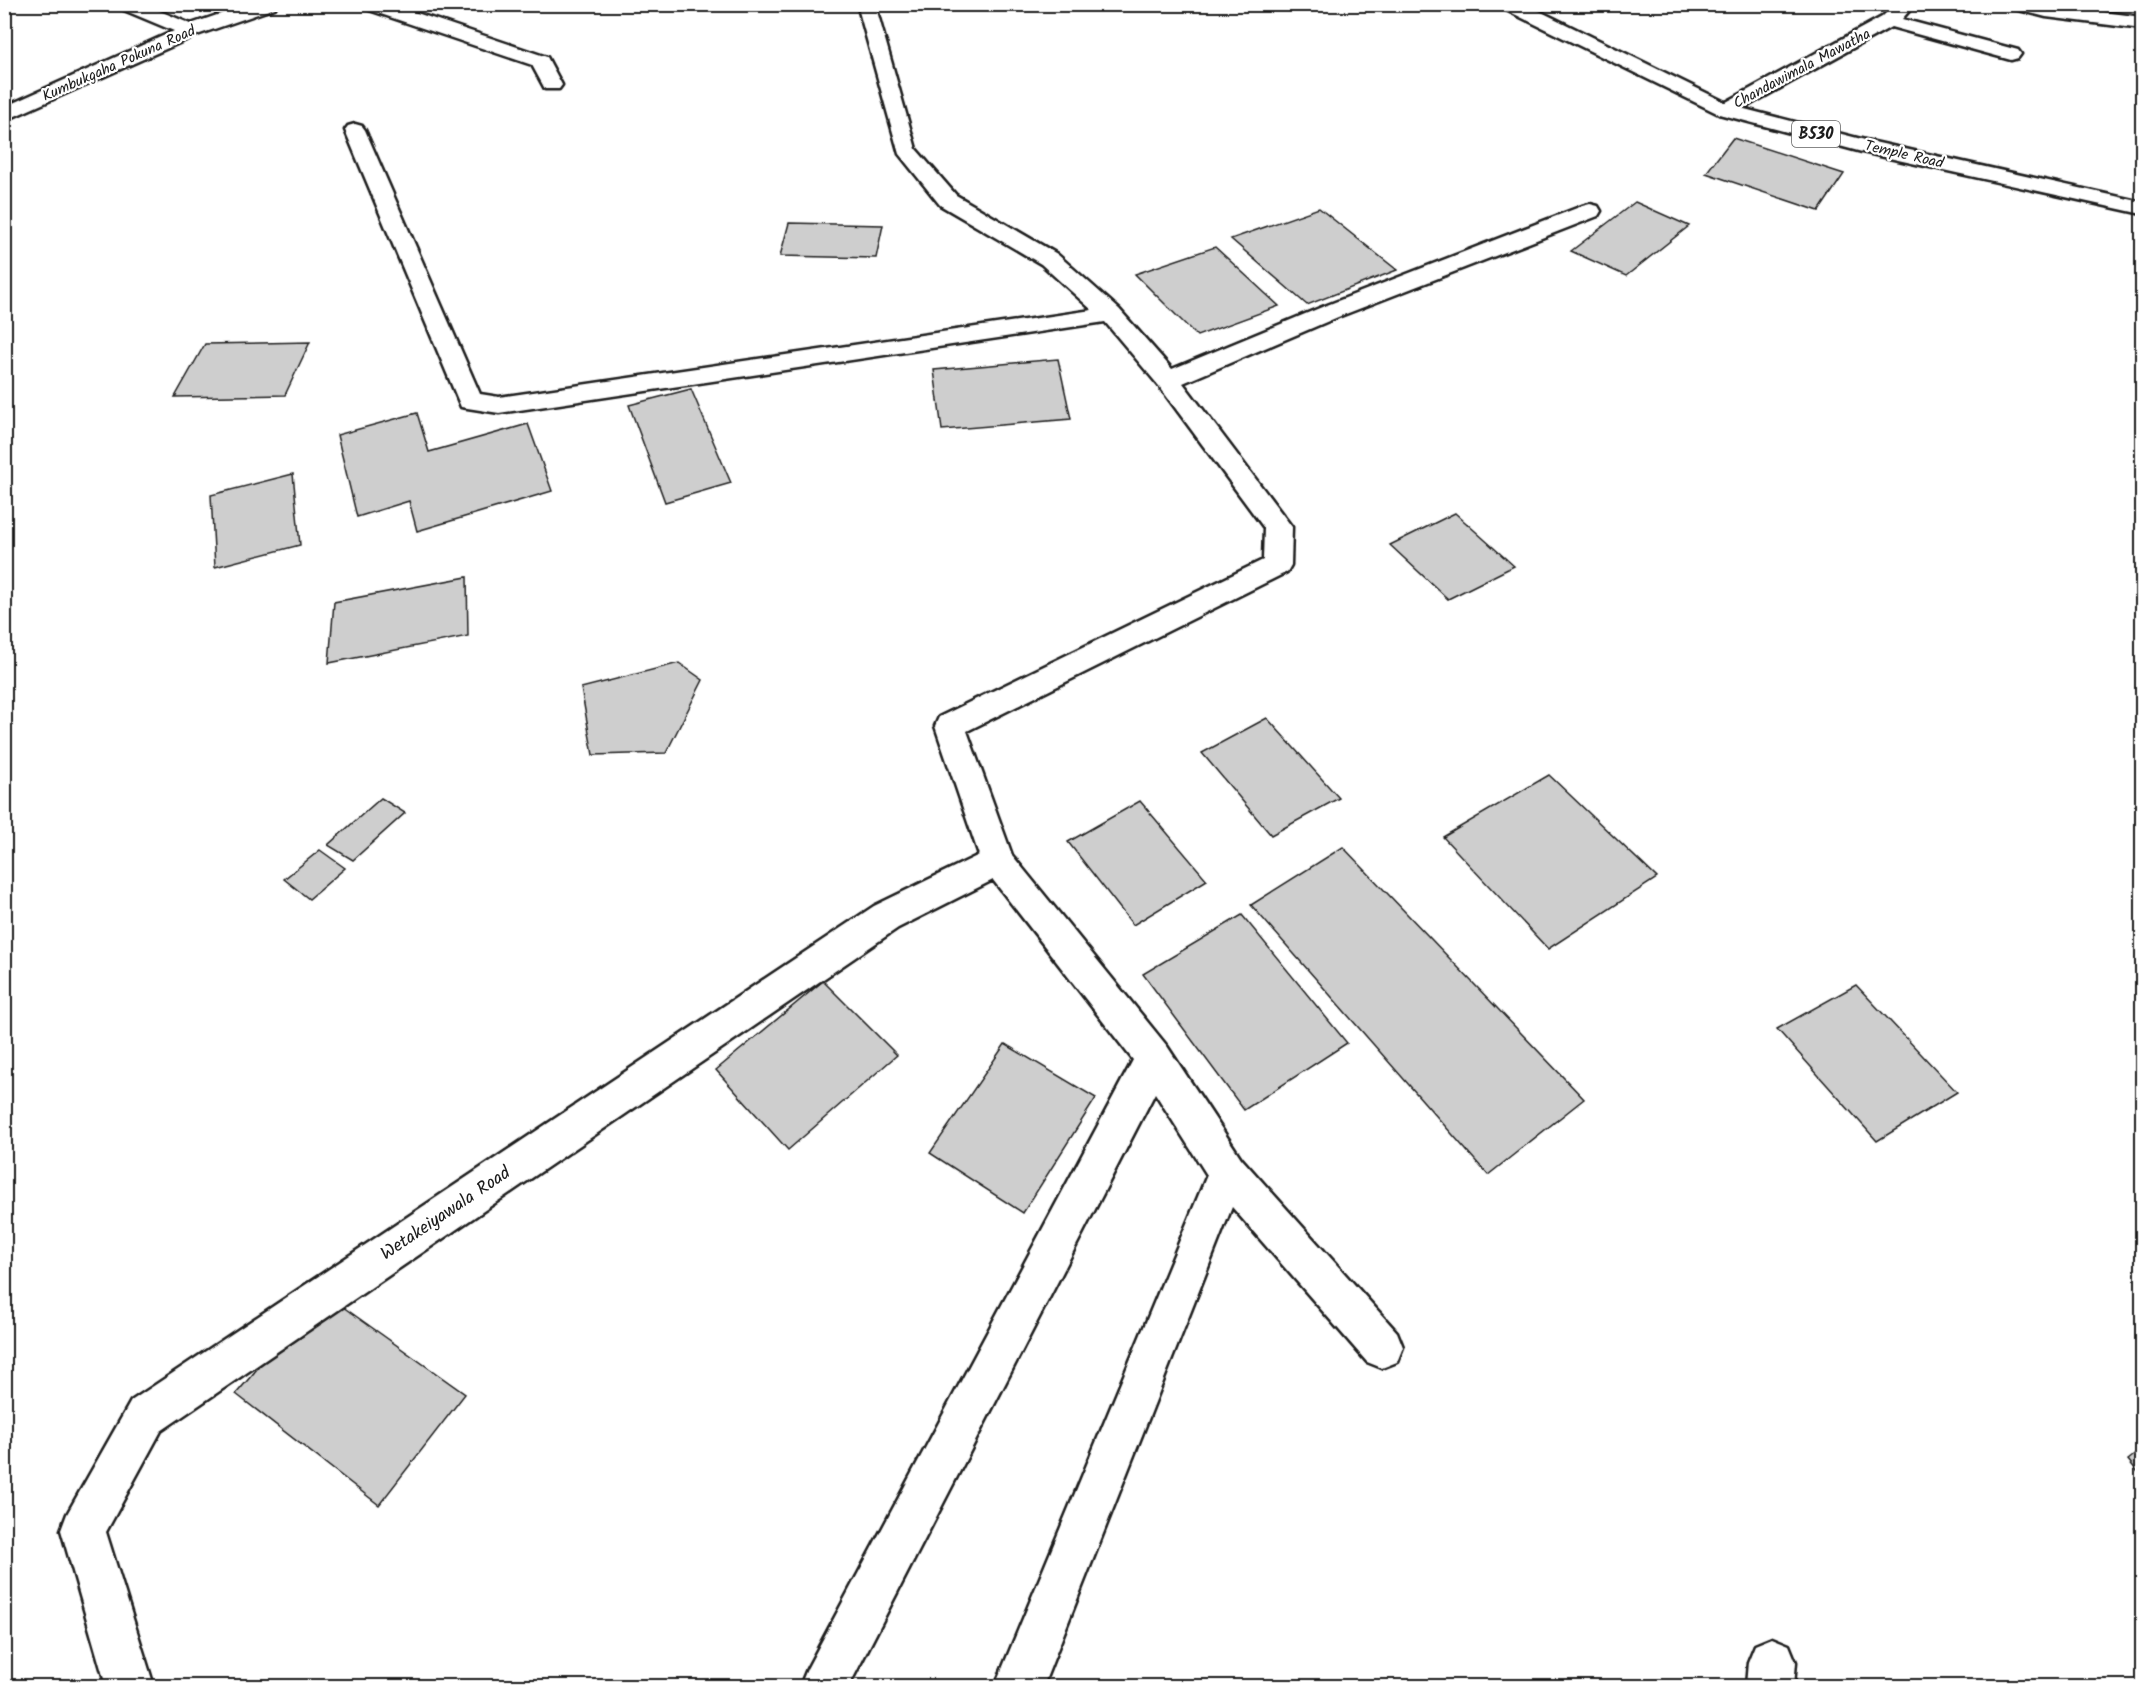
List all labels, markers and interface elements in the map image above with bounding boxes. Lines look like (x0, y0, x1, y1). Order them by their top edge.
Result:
street label: Kumbukgaha Pokuna Road (38, 19, 200, 109)
street label: Chandawimala Mawatha (1729, 23, 1875, 115)
road number: B530 (1792, 121, 1840, 147)
street label: Temple Road (1862, 134, 1946, 176)
street label: Wetakeiyawala Road (375, 1159, 518, 1269)

